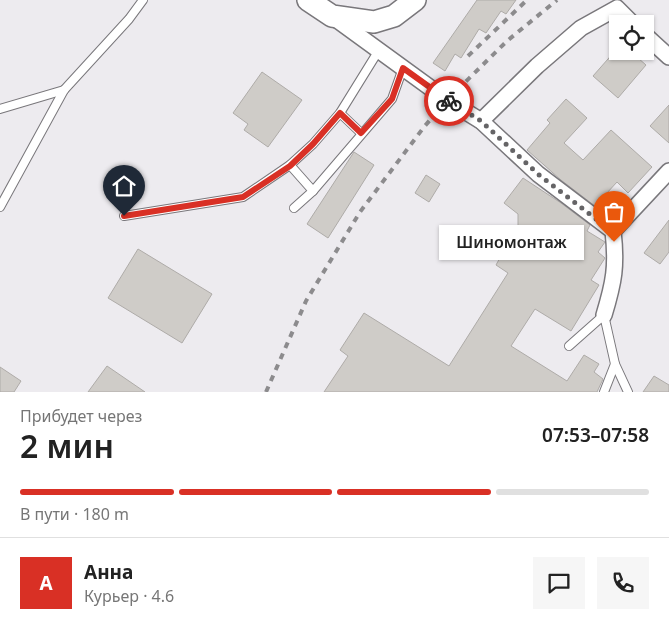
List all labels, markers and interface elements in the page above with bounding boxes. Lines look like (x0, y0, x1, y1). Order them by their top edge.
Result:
map controls (609, 15, 654, 60)
button: locate (609, 15, 654, 60)
courier (424, 76, 474, 126)
icon: bike (435, 87, 463, 115)
pin (103, 165, 145, 216)
icon: home (110, 172, 138, 200)
pin (593, 191, 635, 242)
icon: bag (600, 198, 628, 226)
callout: Шиномонтаж (439, 224, 584, 260)
text: Шиномонтаж (456, 231, 567, 253)
text: Прибудет через (20, 405, 142, 427)
text: 07:53–07:58 (542, 422, 649, 448)
text: 2 мин (20, 424, 114, 467)
text: В пути · 180 m (20, 503, 129, 525)
button: chat (533, 557, 585, 609)
button: phone (597, 557, 649, 609)
text: Анна (84, 559, 133, 585)
text: А (39, 570, 53, 596)
text: Курьер · 4.6 (84, 585, 174, 607)

